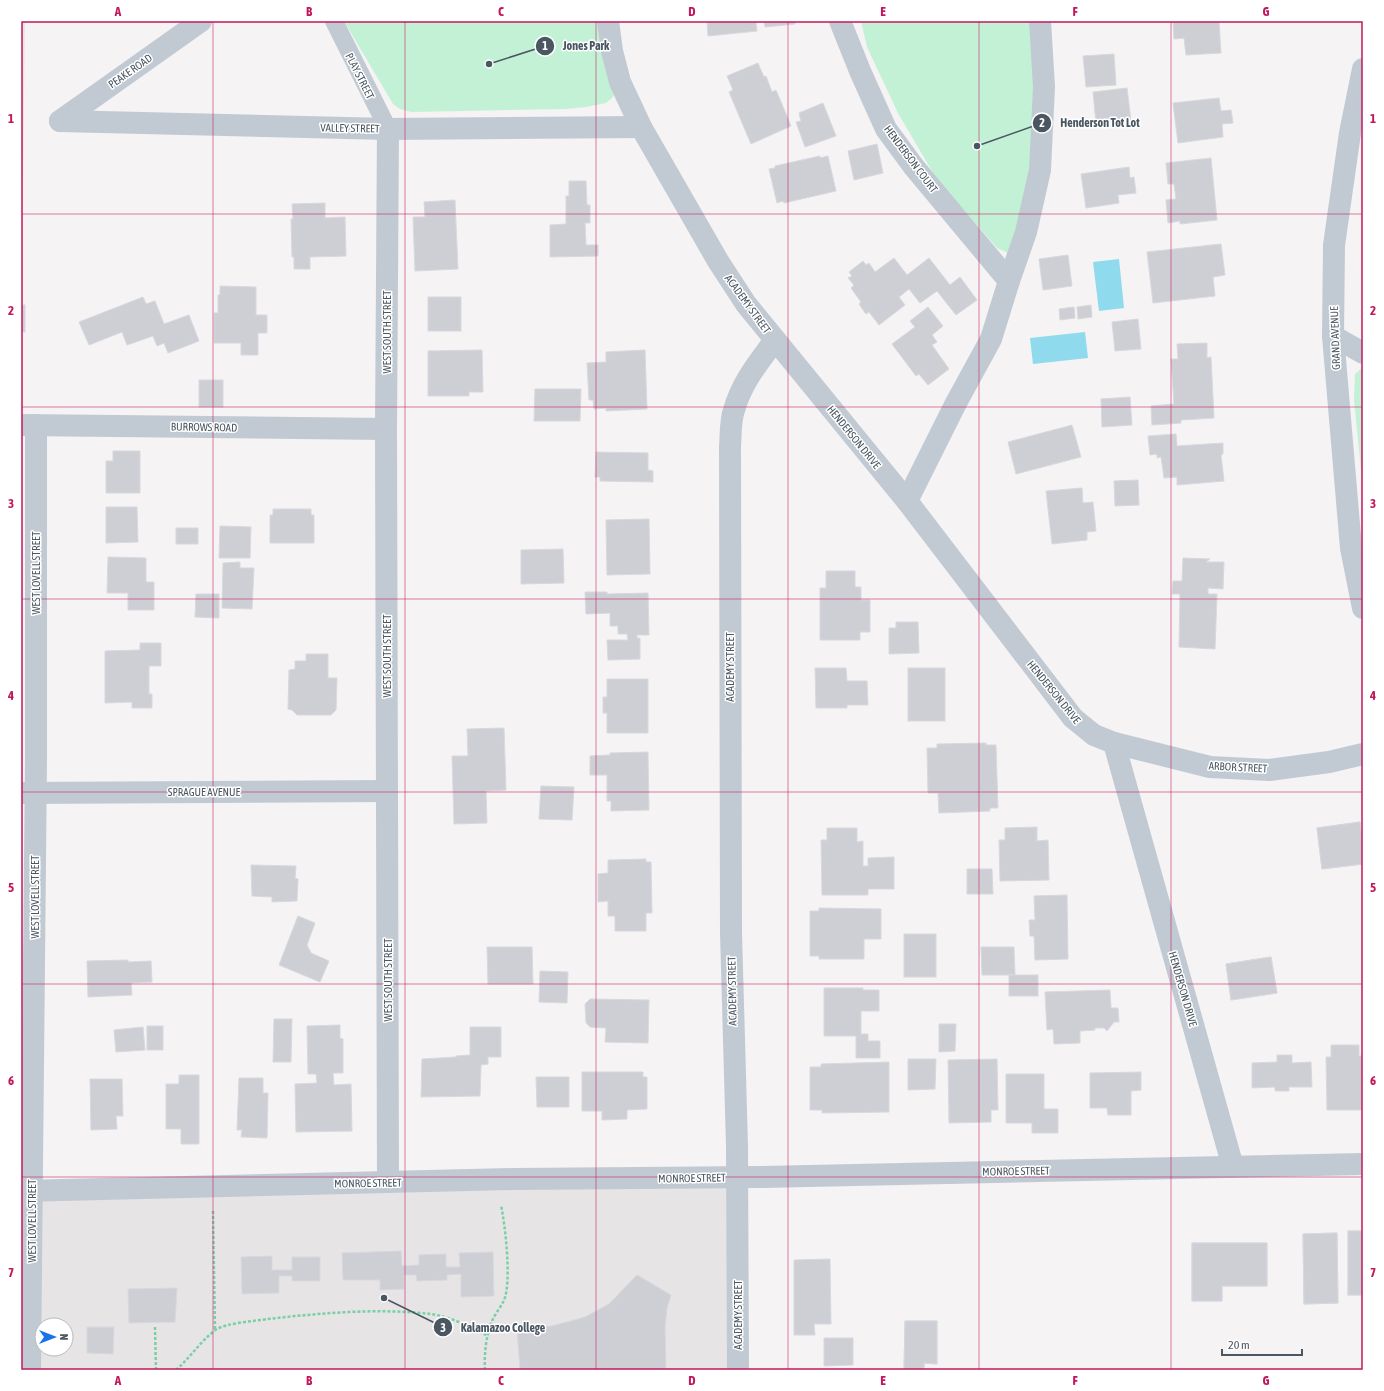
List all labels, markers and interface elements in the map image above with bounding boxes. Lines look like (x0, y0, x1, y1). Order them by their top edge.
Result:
text: A (114, 4, 122, 19)
text: B (306, 4, 313, 19)
text: C (498, 4, 504, 19)
text: D (688, 4, 696, 19)
text: E (880, 4, 886, 19)
text: F (1072, 4, 1078, 19)
text: G (1263, 4, 1270, 19)
callout: Jones Park (535, 34, 618, 58)
text: 1 (542, 39, 548, 53)
text: Jones Park (562, 39, 610, 53)
street label: PLAY STREET (343, 51, 377, 101)
street label: PEAKE ROAD (106, 52, 154, 90)
text: 1 (8, 111, 14, 126)
callout: Henderson Tot Lot (1032, 111, 1148, 135)
text: 1 (1370, 111, 1376, 126)
text: 2 (1039, 116, 1045, 130)
text: Henderson Tot Lot (1060, 116, 1140, 130)
street label: VALLEY STREET (320, 121, 380, 135)
street label: HENDERSON COURT (882, 123, 940, 195)
street label: ACADEMY STREET (723, 272, 773, 336)
street label: WEST SOUTH STREET (381, 290, 393, 374)
text: 2 (8, 303, 14, 318)
text: 2 (1370, 303, 1376, 318)
street label: GRAND AVENUE (1328, 306, 1342, 370)
street label: HENDERSON DRIVE (825, 403, 883, 471)
street label: BURROWS ROAD (171, 420, 237, 434)
text: 3 (8, 496, 14, 511)
text: 3 (1370, 496, 1376, 511)
street label: WEST LOVELL STREET (30, 531, 42, 615)
street label: WEST SOUTH STREET (381, 614, 393, 698)
street label: ACADEMY STREET (724, 632, 736, 702)
street label: HENDERSON DRIVE (1025, 658, 1083, 726)
text: 4 (7, 688, 14, 703)
text: 4 (1369, 688, 1376, 703)
street label: ARBOR STREET (1208, 759, 1268, 775)
street label: SPRAGUE AVENUE (168, 786, 240, 798)
street label: WEST LOVELL STREET (29, 855, 41, 939)
text: 5 (8, 880, 14, 895)
text: 5 (1370, 880, 1376, 895)
street label: WEST SOUTH STREET (382, 938, 394, 1022)
street label: HENDERSON DRIVE (1167, 950, 1200, 1028)
street label: ACADEMY STREET (725, 956, 739, 1026)
text: 6 (8, 1073, 14, 1088)
text: 6 (1370, 1073, 1376, 1088)
street label: MONROE STREET (982, 1164, 1050, 1178)
street label: MONROE STREET (658, 1171, 726, 1185)
street label: MONROE STREET (334, 1176, 402, 1190)
street label: WEST LOVELL STREET (26, 1179, 38, 1263)
text: 7 (8, 1265, 14, 1280)
text: 7 (1370, 1265, 1376, 1280)
street label: ACADEMY STREET (732, 1280, 744, 1350)
callout: Kalamazoo College (433, 1315, 553, 1339)
north arrow (34, 1317, 74, 1357)
text: 3 (440, 1321, 446, 1335)
text: Kalamazoo College (461, 1321, 546, 1335)
scale bar (1222, 1331, 1302, 1357)
text: N (58, 1334, 70, 1340)
text: 20 m (1228, 1338, 1250, 1352)
text: A (114, 1373, 122, 1388)
text: B (306, 1373, 313, 1388)
text: C (498, 1373, 504, 1388)
text: D (688, 1373, 696, 1388)
text: E (880, 1373, 886, 1388)
text: F (1072, 1373, 1078, 1388)
text: G (1263, 1373, 1270, 1388)

